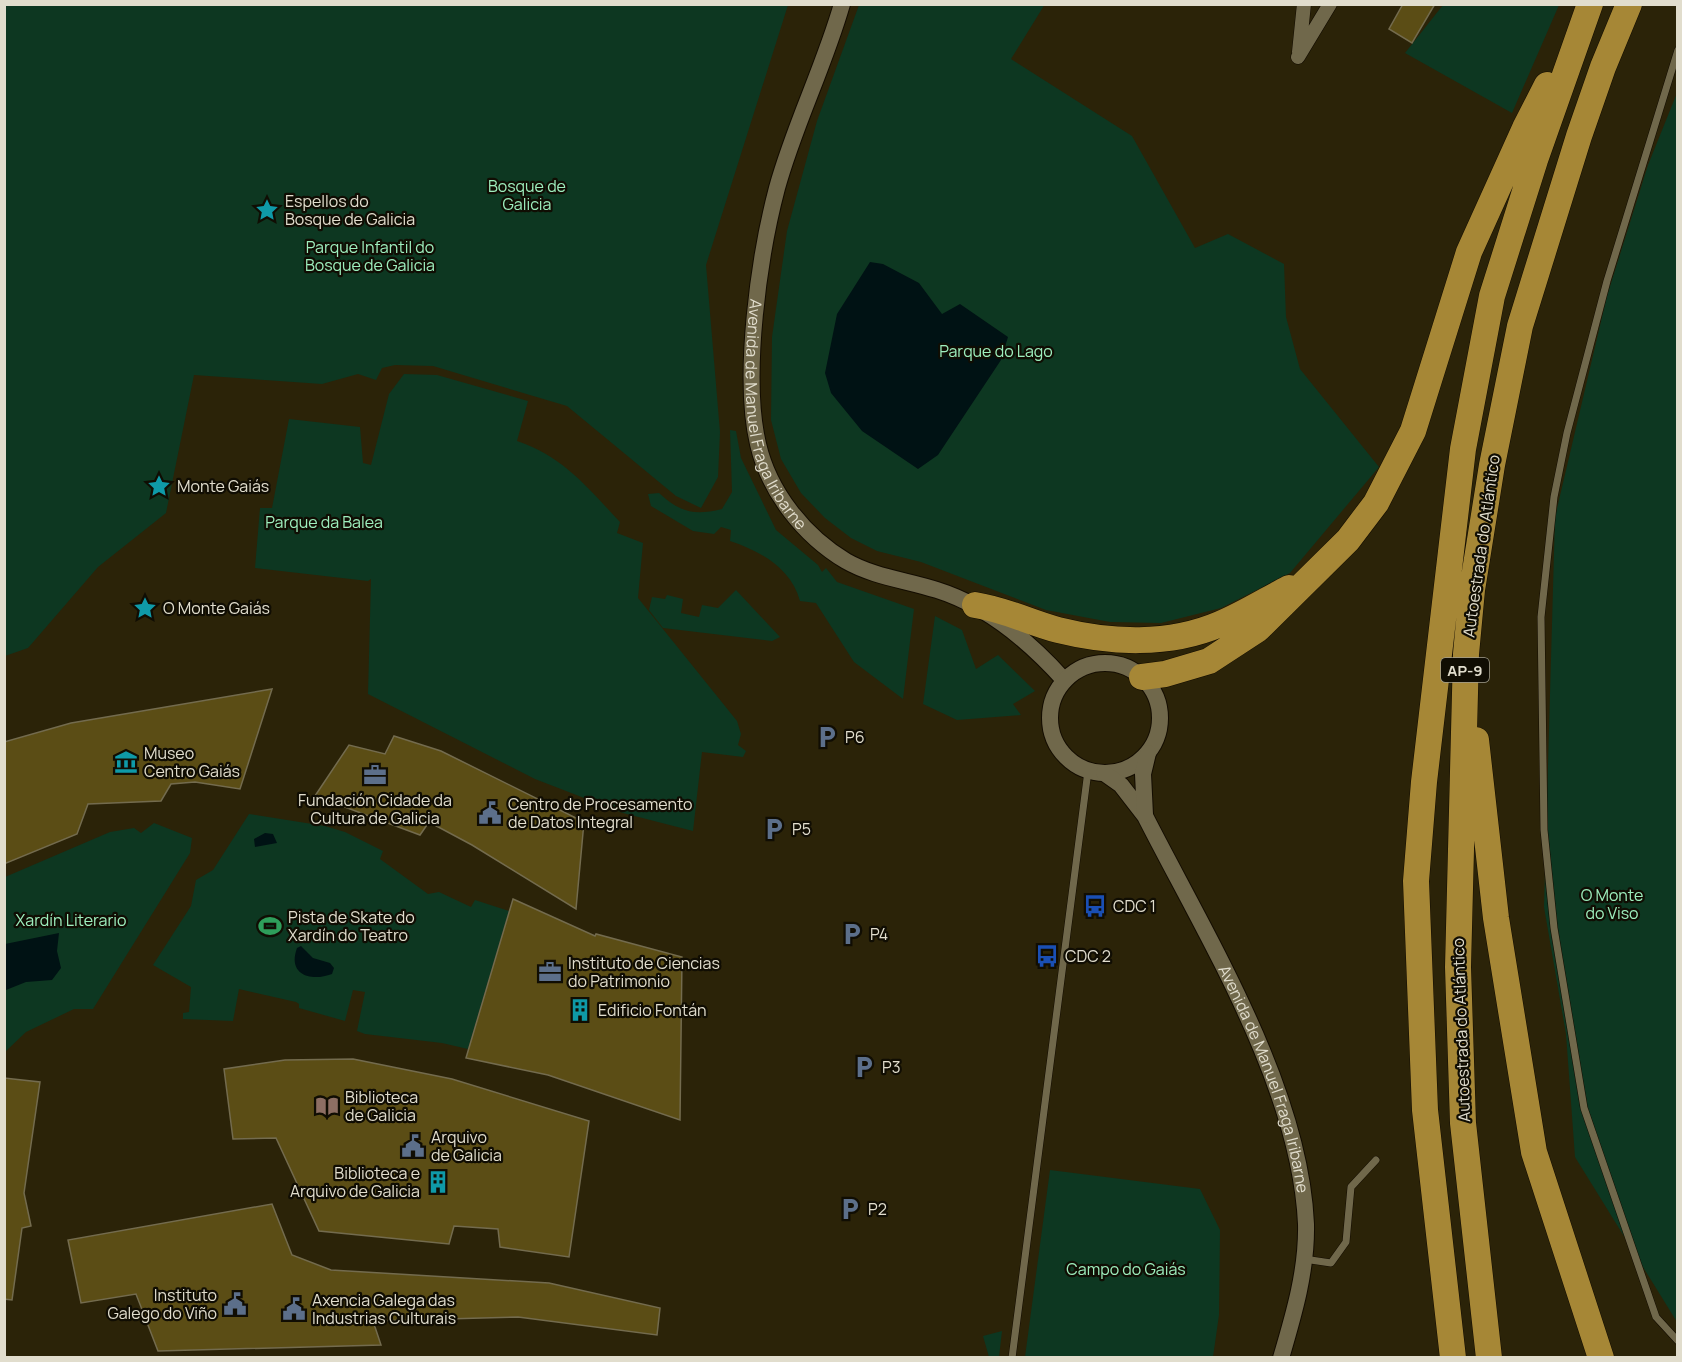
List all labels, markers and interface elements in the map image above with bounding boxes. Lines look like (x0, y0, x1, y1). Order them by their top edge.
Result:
park label: Bosque de Galicia (488, 175, 566, 215)
place label: Espellos do Bosque de Galicia (285, 190, 415, 230)
place icon: Espellos do Bosque de Galicia (254, 197, 280, 223)
park label: Parque Infantil do Bosque de Galicia (305, 236, 435, 276)
street label: Avenida de Manuel Fraga Iribarne (741, 298, 812, 534)
park label: Parque do Lago (939, 340, 1053, 362)
street label: Autoestrada do Atlántico (1457, 453, 1505, 639)
place icon: Monte Gaiás (146, 473, 172, 499)
place label: Monte Gaiás (177, 475, 269, 497)
park label: Parque da Balea (265, 511, 383, 533)
place icon: O Monte Gaiás (132, 595, 158, 621)
place label: O Monte Gaiás (163, 597, 270, 619)
road number: AP-9 (1441, 658, 1489, 682)
parking icon: P6 (814, 724, 840, 750)
place label: P6 (845, 726, 865, 748)
place label: Museo Centro Gaiás (144, 742, 240, 782)
museum icon: Museo Centro Gaiás (113, 749, 139, 775)
office icon: Fundación Cidade da Cultura de Galicia (362, 762, 388, 788)
place label: Fundación Cidade da Cultura de Galicia (298, 789, 452, 829)
place label: Centro de Procesamento de Datos Integral (508, 793, 692, 833)
public building icon: Centro de Procesamento de Datos Integral (477, 800, 503, 826)
parking icon: P5 (761, 816, 787, 842)
place label: P5 (792, 818, 811, 840)
park label: O Monte do Viso (1581, 884, 1643, 924)
bus stop icon: CDC 1 (1082, 893, 1108, 919)
place label: CDC 1 (1113, 895, 1156, 917)
place label: Pista de Skate do Xardín do Teatro (288, 906, 415, 946)
park label: Xardín Literario (16, 909, 126, 931)
sports icon: Pista de Skate do Xardín do Teatro (257, 913, 283, 939)
parking icon: P4 (839, 921, 865, 947)
place label: P4 (870, 923, 888, 945)
street label: Autoestrada do Atlántico (1447, 938, 1475, 1122)
bus stop icon: CDC 2 (1034, 943, 1060, 969)
place label: CDC 2 (1065, 945, 1111, 967)
place label: Instituto de Ciencias do Patrimonio (568, 952, 720, 992)
office icon: Instituto de Ciencias do Patrimonio (537, 959, 563, 985)
street label: Avenida de Manuel Fraga Iribarne (1214, 961, 1314, 1194)
building icon: Edificio Fontán (567, 997, 593, 1023)
place label: Edificio Fontán (598, 999, 707, 1021)
parking icon: P3 (851, 1054, 877, 1080)
place label: P3 (882, 1056, 901, 1078)
place label: Biblioteca de Galicia (345, 1086, 418, 1126)
library icon: Biblioteca de Galicia (314, 1093, 340, 1119)
place label: Arquivo de Galicia (431, 1126, 502, 1166)
public building icon: Arquivo de Galicia (400, 1133, 426, 1159)
place label: Biblioteca e Arquivo de Galicia (290, 1162, 420, 1202)
building icon: Biblioteca e Arquivo de Galicia (425, 1169, 451, 1195)
parking icon: P2 (837, 1196, 863, 1222)
place label: P2 (868, 1198, 887, 1220)
park label: Campo do Gaiás (1066, 1258, 1186, 1280)
place label: Instituto Galego do Viño (107, 1284, 217, 1324)
place label: Axencia Galega das Industrias Culturais (312, 1289, 456, 1329)
public building icon: Instituto Galego do Viño (222, 1291, 248, 1317)
public building icon: Axencia Galega das Industrias Culturais (281, 1296, 307, 1322)

